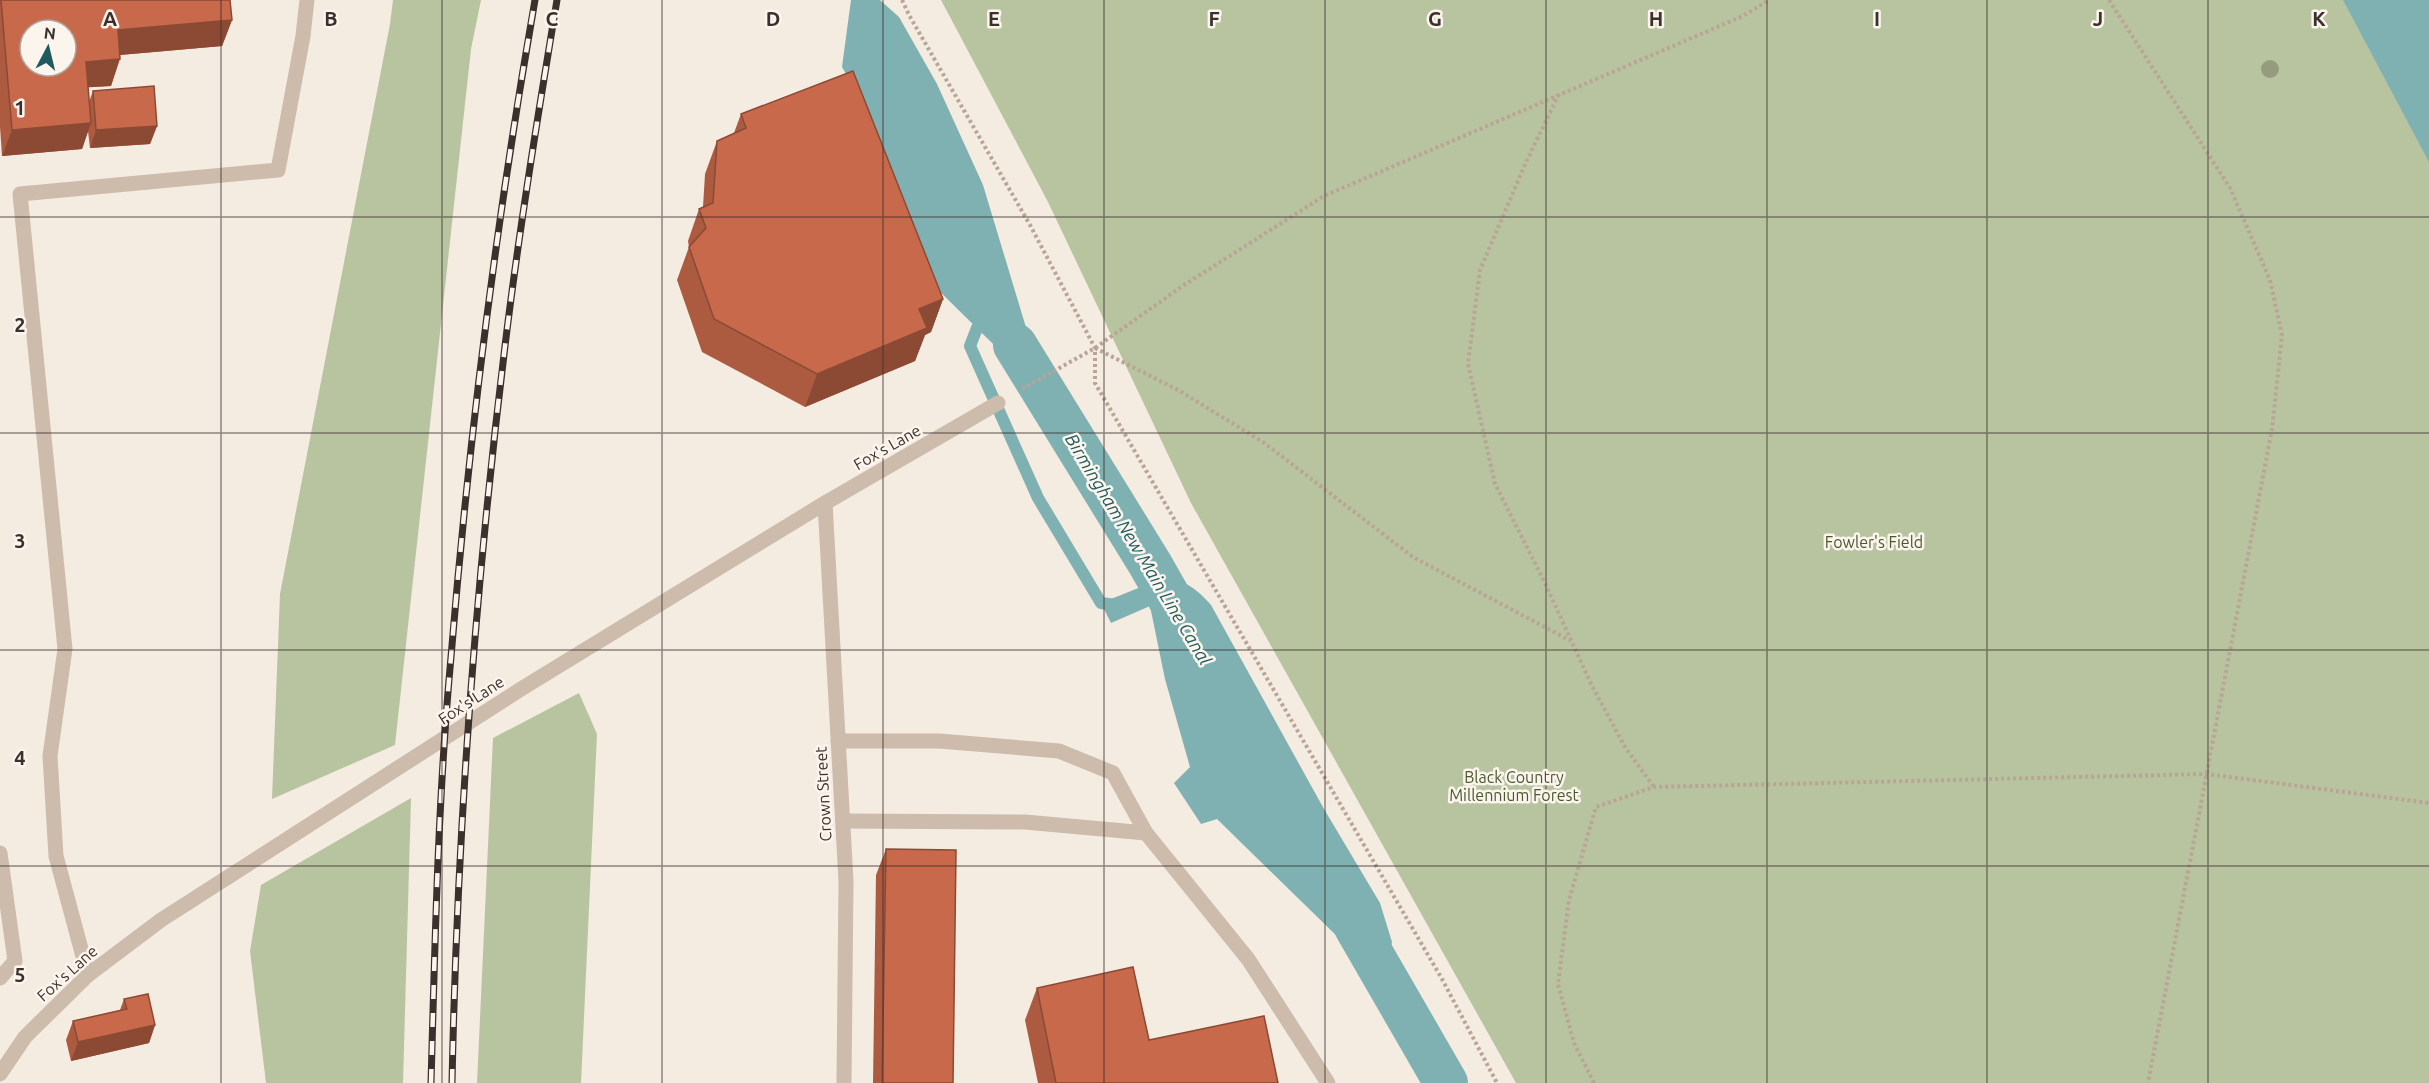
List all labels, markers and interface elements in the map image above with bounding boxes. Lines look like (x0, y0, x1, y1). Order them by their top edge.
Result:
text: A (103, 7, 117, 30)
text: B (324, 7, 338, 30)
text: C (546, 7, 559, 30)
text: D (766, 7, 780, 30)
text: E (988, 7, 1000, 30)
text: F (1208, 7, 1220, 30)
text: G (1428, 7, 1442, 30)
text: H (1649, 7, 1663, 30)
text: I (1874, 7, 1880, 30)
text: J (2093, 7, 2103, 30)
text: K (2312, 7, 2326, 30)
north arrow (18, 18, 78, 78)
text: N (43, 23, 57, 43)
text: 1 (14, 96, 26, 119)
text: 2 (14, 313, 26, 336)
street label: Fox's Lane (850, 421, 924, 473)
water label: Birmingham New Main Line Canal (1062, 430, 1216, 668)
text: 3 (14, 529, 26, 552)
park label: Fowler's Field (1825, 533, 1923, 551)
street label: Fox's Lane (435, 672, 507, 728)
street label: Crown Street (811, 745, 834, 842)
text: 4 (14, 746, 26, 769)
park label: Black Country Millennium Forest (1449, 768, 1580, 804)
street label: Fox's Lane (33, 941, 101, 1005)
text: 5 (14, 963, 26, 986)

